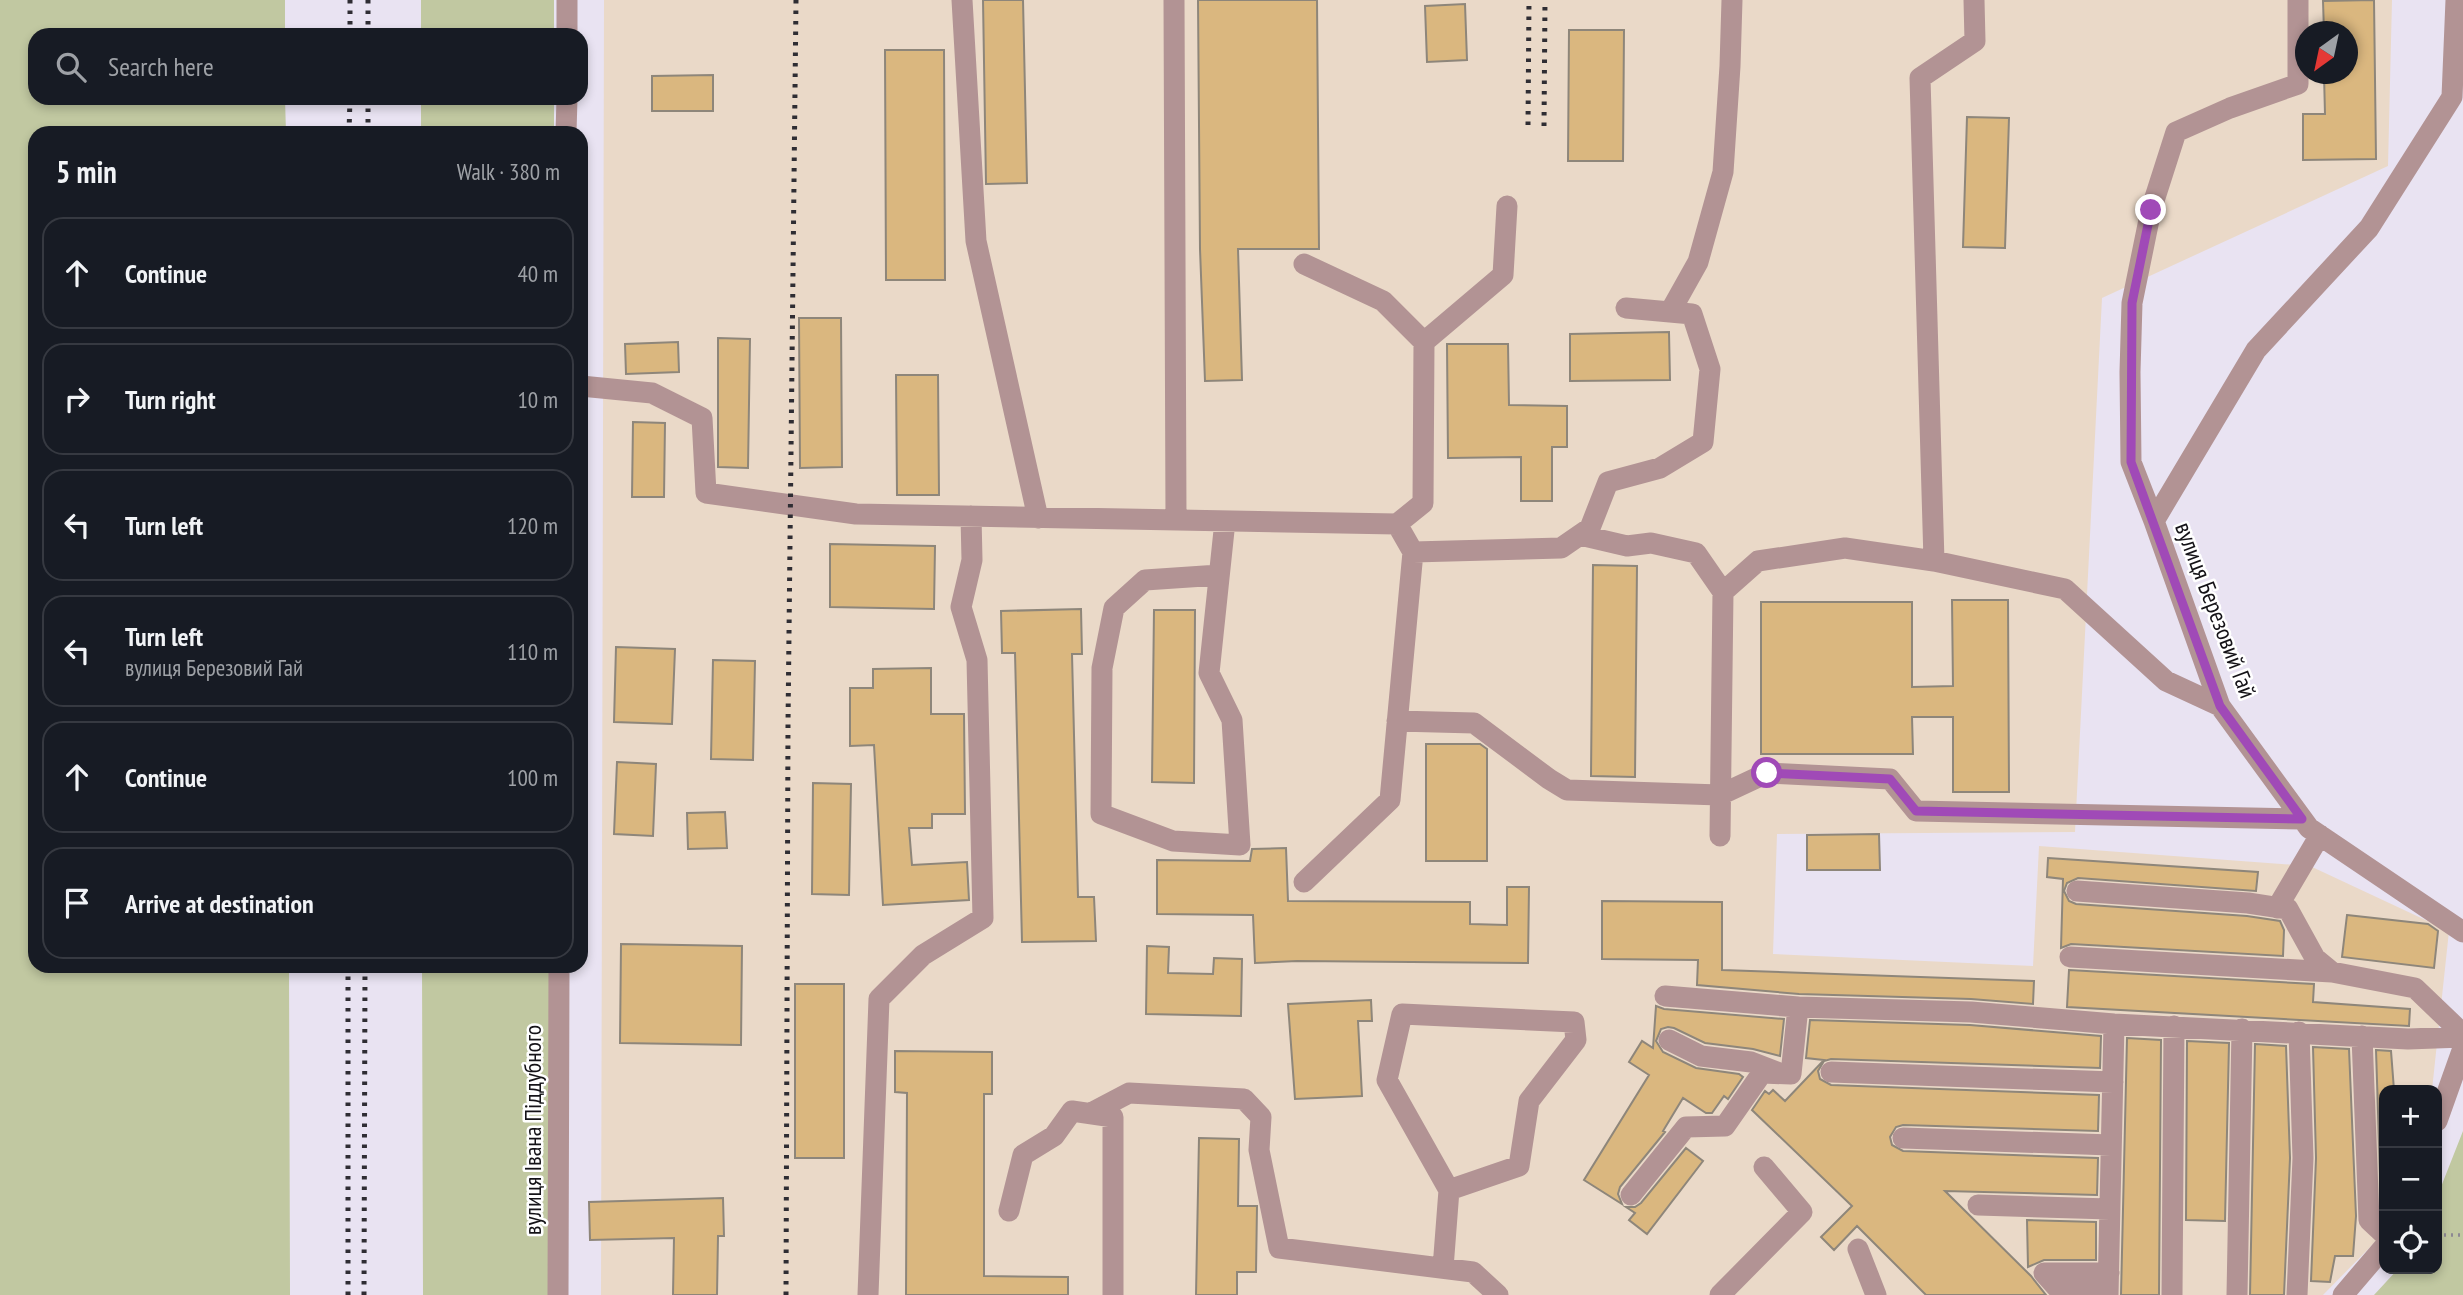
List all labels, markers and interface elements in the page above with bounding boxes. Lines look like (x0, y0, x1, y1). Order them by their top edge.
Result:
north arrow (2295, 21, 2358, 84)
search box (28, 28, 588, 105)
icon: search (52, 48, 90, 86)
text: Search here (108, 50, 214, 83)
text: 5 min (56, 152, 117, 191)
text: Walk · 380 m (457, 157, 560, 186)
route end (2135, 194, 2166, 225)
icon: ahead (58, 254, 96, 292)
text: Continue (125, 257, 207, 290)
text: 40 m (517, 259, 558, 288)
icon: right (58, 380, 96, 418)
text: Turn right (125, 383, 216, 416)
text: 10 m (517, 385, 558, 414)
icon: left (58, 506, 96, 544)
text: Turn left (125, 509, 203, 542)
text: 120 m (507, 511, 558, 540)
street label: вулиця Березовий Гай (2168, 518, 2264, 702)
text: Turn left (125, 620, 203, 653)
icon: left (58, 632, 96, 670)
text: 110 m (507, 637, 558, 666)
text: вулиця Березовий Гай (125, 653, 303, 682)
route start (1751, 757, 1782, 788)
icon: ahead (58, 758, 96, 796)
text: Continue (125, 761, 207, 794)
text: 100 m (507, 763, 558, 792)
icon: arrive (58, 884, 96, 922)
text: Arrive at destination (125, 887, 314, 920)
street label: вулиця Івана Піддубного (517, 1025, 548, 1235)
map controls (2379, 1085, 2442, 1274)
button: + (2379, 1085, 2442, 1148)
button: − (2379, 1148, 2442, 1211)
button: locate (2379, 1211, 2442, 1274)

